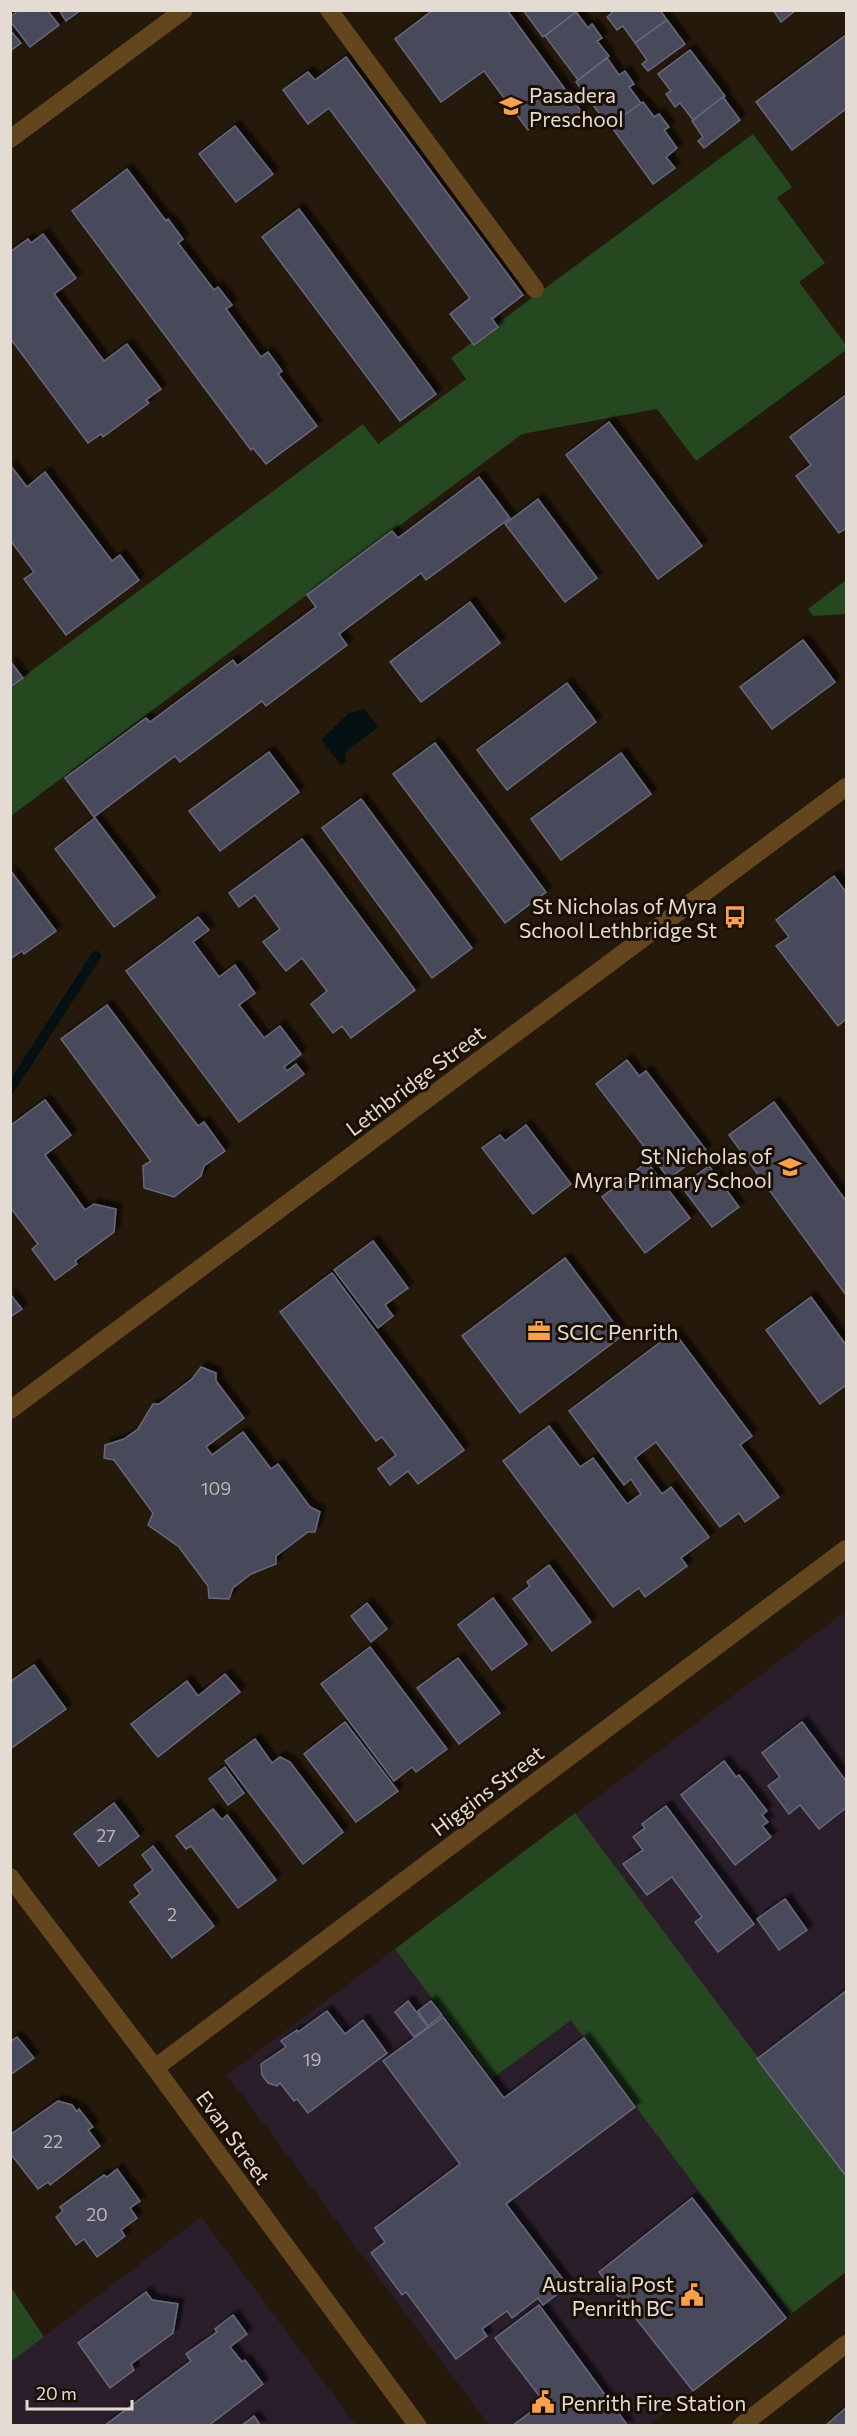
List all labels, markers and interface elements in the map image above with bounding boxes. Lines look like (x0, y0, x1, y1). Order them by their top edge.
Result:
place label: Pasadera Preschool (529, 82, 624, 131)
school or university icon: Pasadera Preschool (498, 93, 524, 119)
place label: St Nicholas of Myra School Lethbridge St (519, 893, 717, 942)
bus stop icon: St Nicholas of Myra School Lethbridge St (722, 904, 748, 930)
street label: Lethbridge Street (341, 1020, 489, 1140)
place label: St Nicholas of Myra Primary School (574, 1143, 773, 1192)
school or university icon: St Nicholas of Myra Primary School (777, 1154, 803, 1180)
office icon: SCIC Penrith (526, 1318, 552, 1344)
place label: SCIC Penrith (557, 1319, 678, 1344)
house number: 109 (201, 1477, 231, 1499)
street label: Higgins Street (426, 1740, 548, 1840)
house number: 27 (96, 1824, 116, 1846)
house number: 2 (167, 1903, 177, 1925)
house number: 19 (303, 2048, 321, 2070)
street label: Evan Street (192, 2086, 276, 2188)
house number: 22 (43, 2130, 63, 2152)
house number: 20 (86, 2203, 108, 2225)
place label: Australia Post Penrith BC (542, 2271, 674, 2320)
public building icon: Australia Post Penrith BC (679, 2282, 705, 2308)
scale bar (27, 2373, 132, 2411)
text: 20 m (36, 2382, 77, 2404)
public building icon: Penrith Fire Station (530, 2389, 556, 2415)
place label: Penrith Fire Station (561, 2390, 746, 2415)

